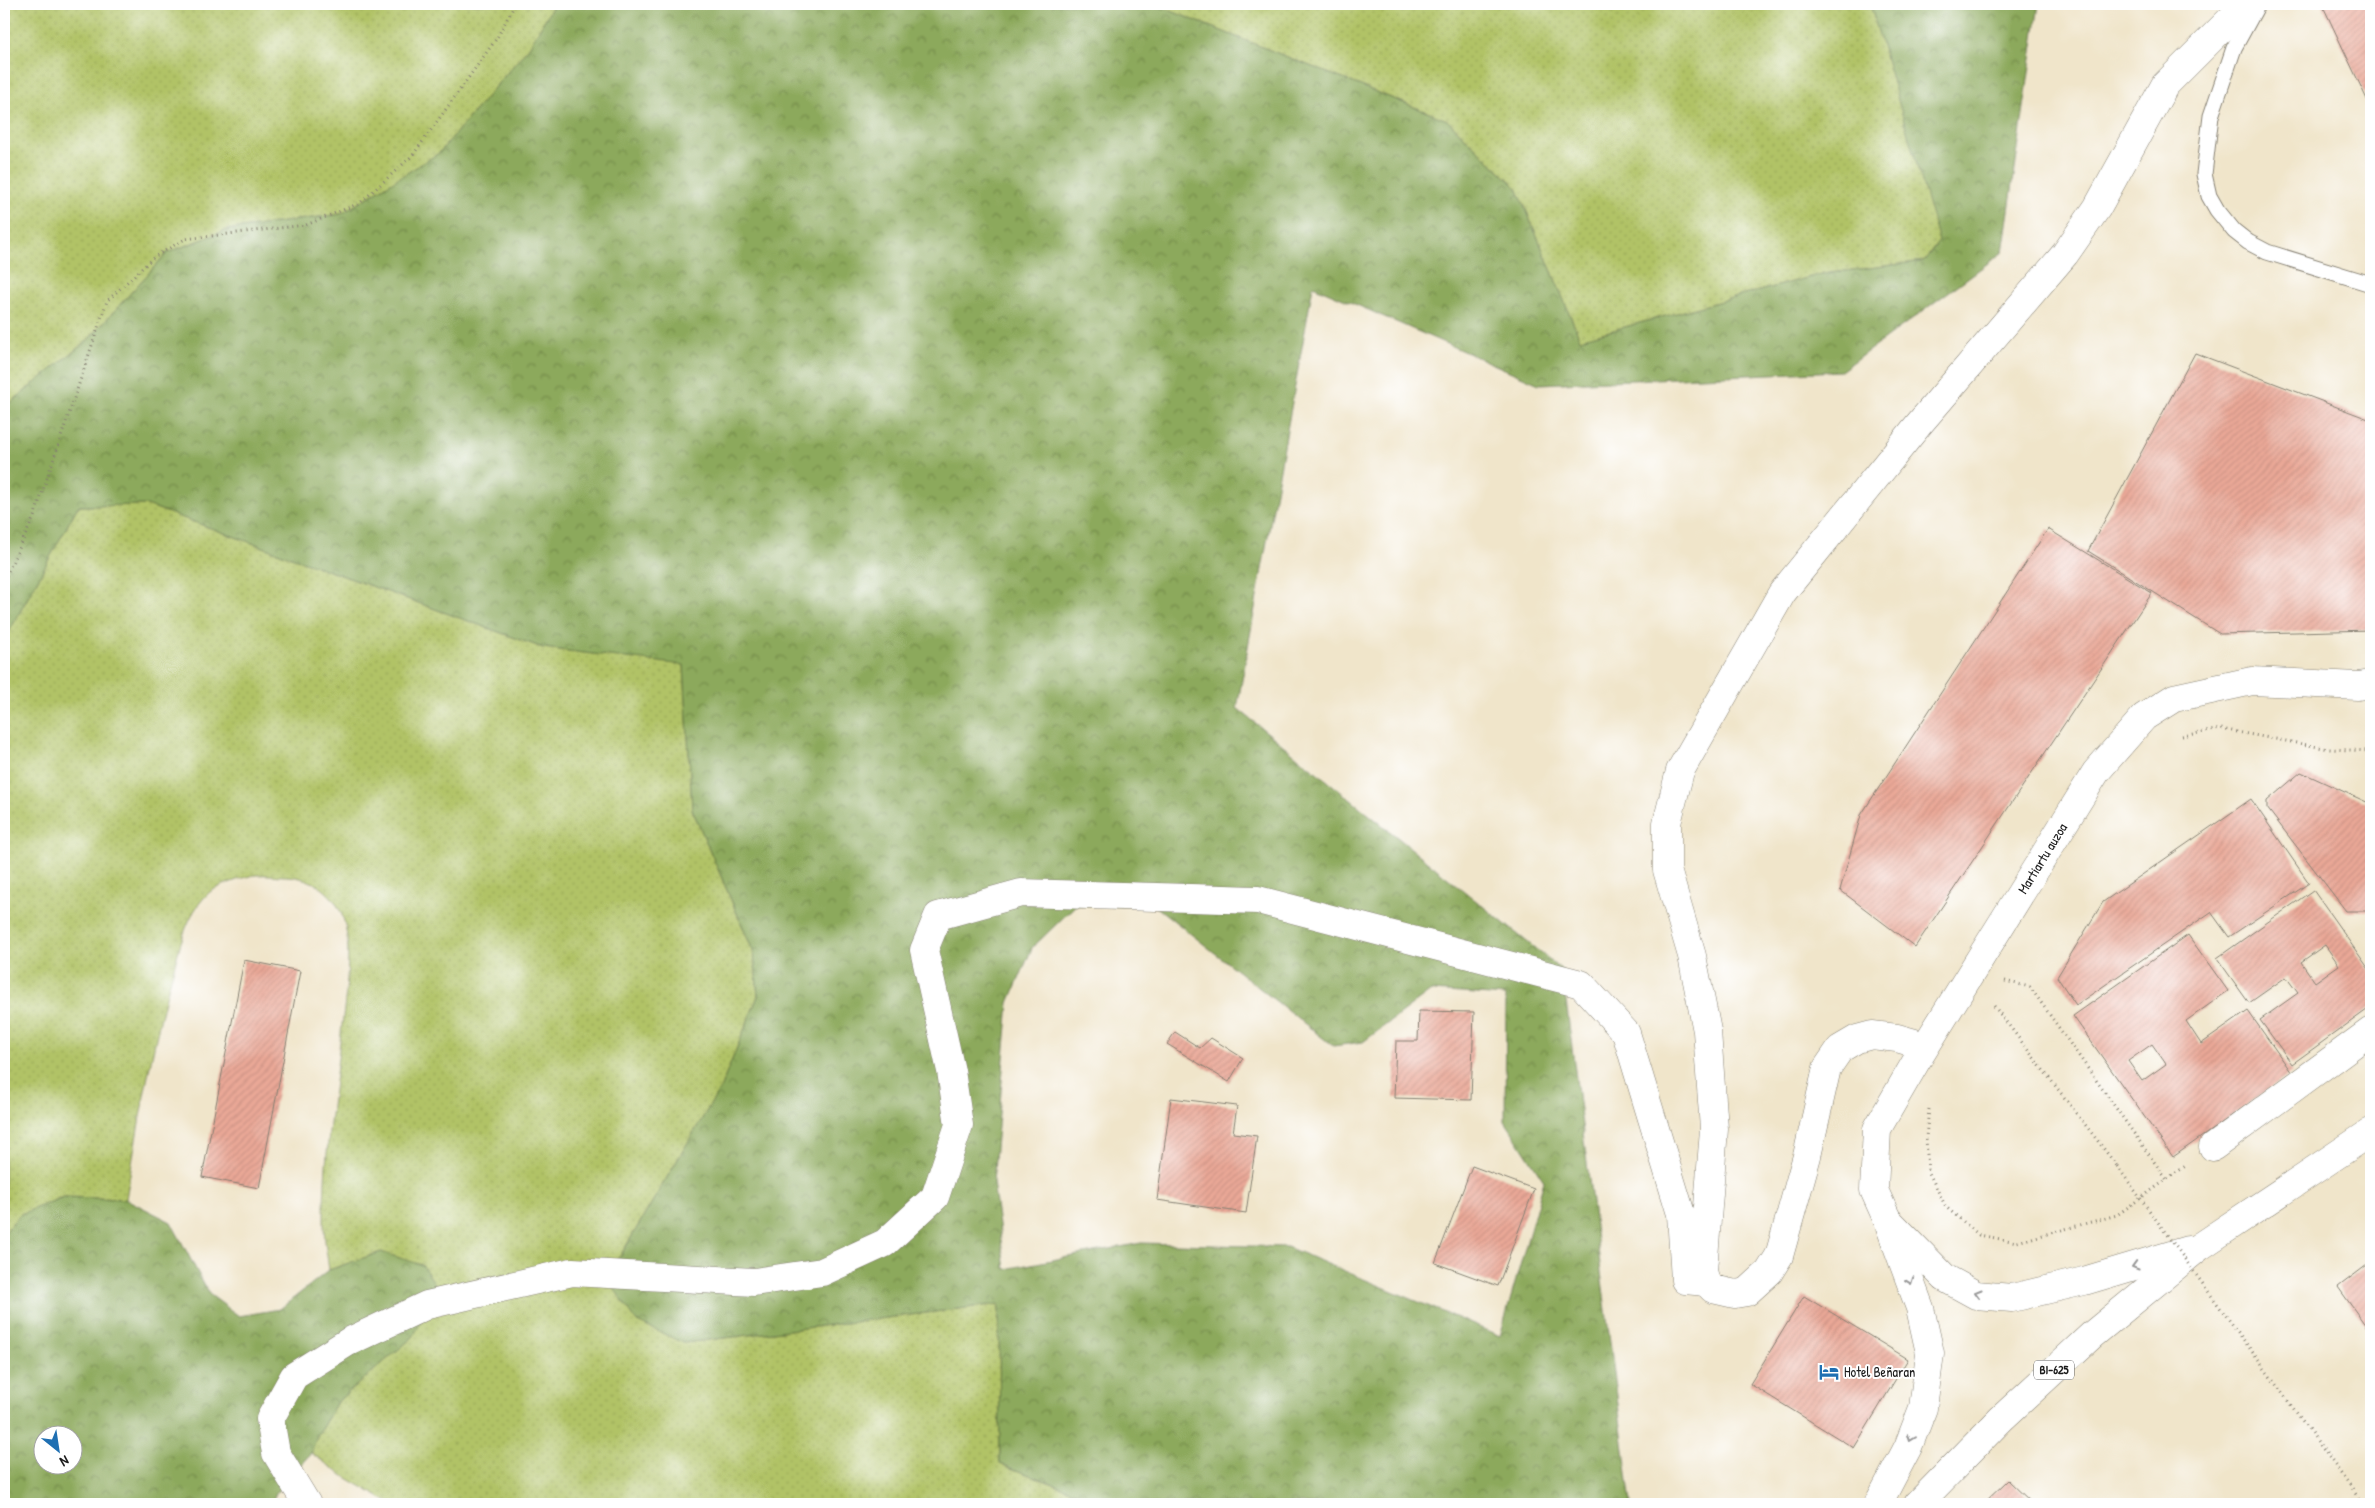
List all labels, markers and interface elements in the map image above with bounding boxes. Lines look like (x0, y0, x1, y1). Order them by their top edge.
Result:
street label: Martiartu auzoa (2013, 819, 2071, 897)
one-way arrow (2131, 1260, 2140, 1270)
one-way arrow (1904, 1276, 1914, 1285)
one-way arrow (1974, 1289, 1982, 1299)
road number: BI-625 (2034, 1360, 2074, 1380)
hotel icon: Hotel Beñaran (1818, 1361, 1840, 1383)
place label: Hotel Beñaran (1844, 1362, 1915, 1381)
north arrow (32, 1426, 82, 1476)
one-way arrow (1907, 1433, 1917, 1442)
text: N (56, 1452, 73, 1472)

